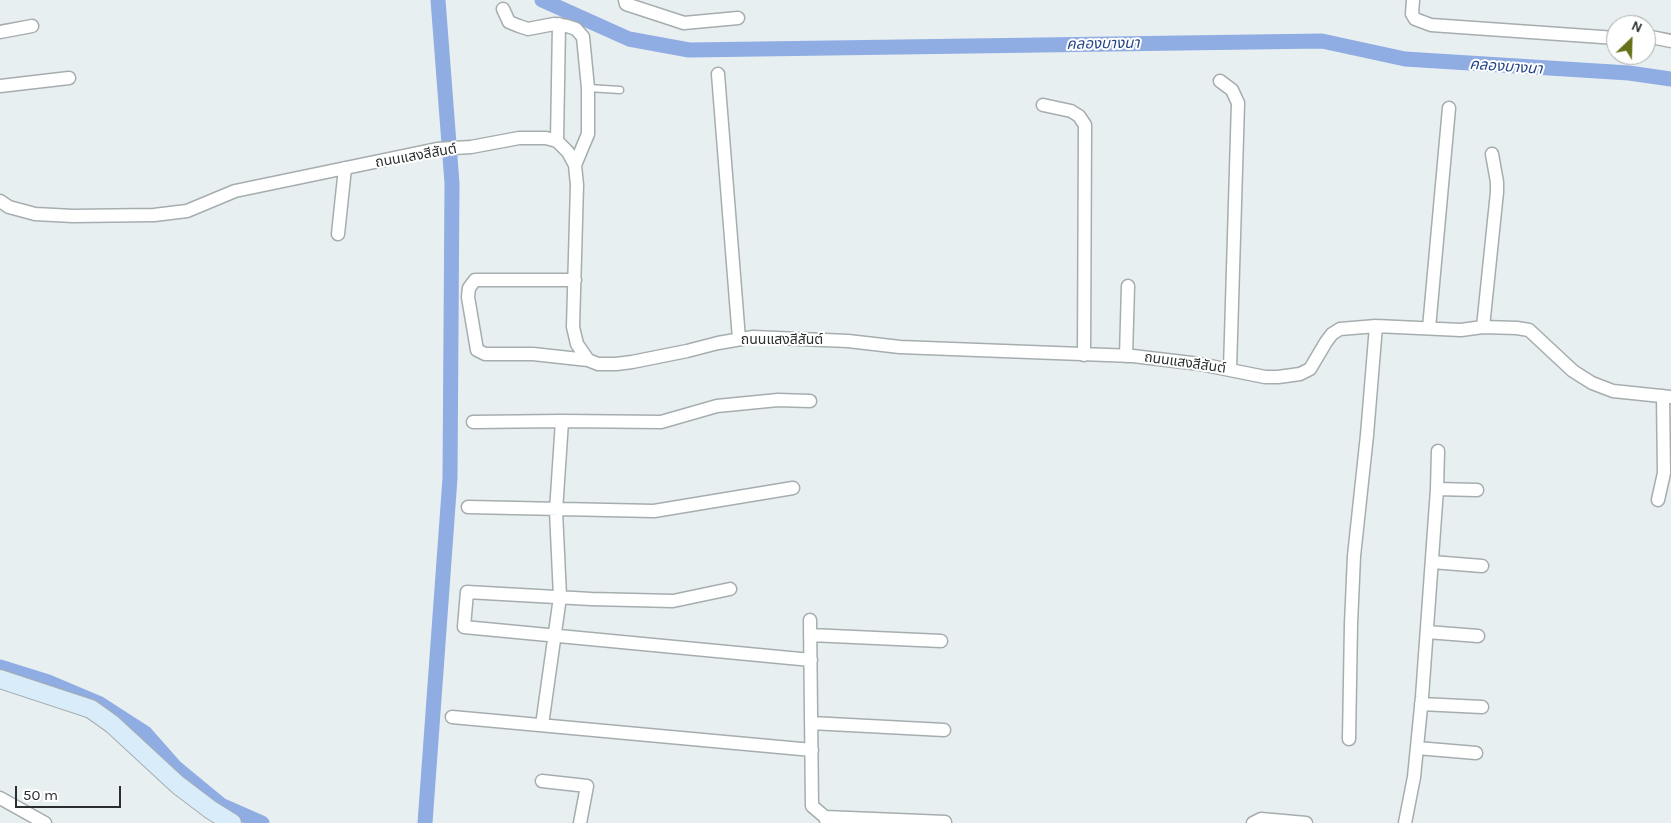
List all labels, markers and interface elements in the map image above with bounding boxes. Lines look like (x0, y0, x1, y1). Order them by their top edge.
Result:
north arrow (1606, 15, 1656, 65)
text: N (1629, 17, 1645, 37)
water label: คลองบางนา (1066, 34, 1140, 54)
water label: คลองบางนา (1469, 55, 1543, 79)
street label: ถนนแสงสีสันต์ (374, 141, 458, 171)
street label: ถนนแสงสีสันต์ (741, 332, 823, 348)
street label: ถนนแสงสีสันต์ (1143, 349, 1227, 377)
scale bar (18, 776, 124, 808)
text: 50 m (23, 786, 58, 804)

